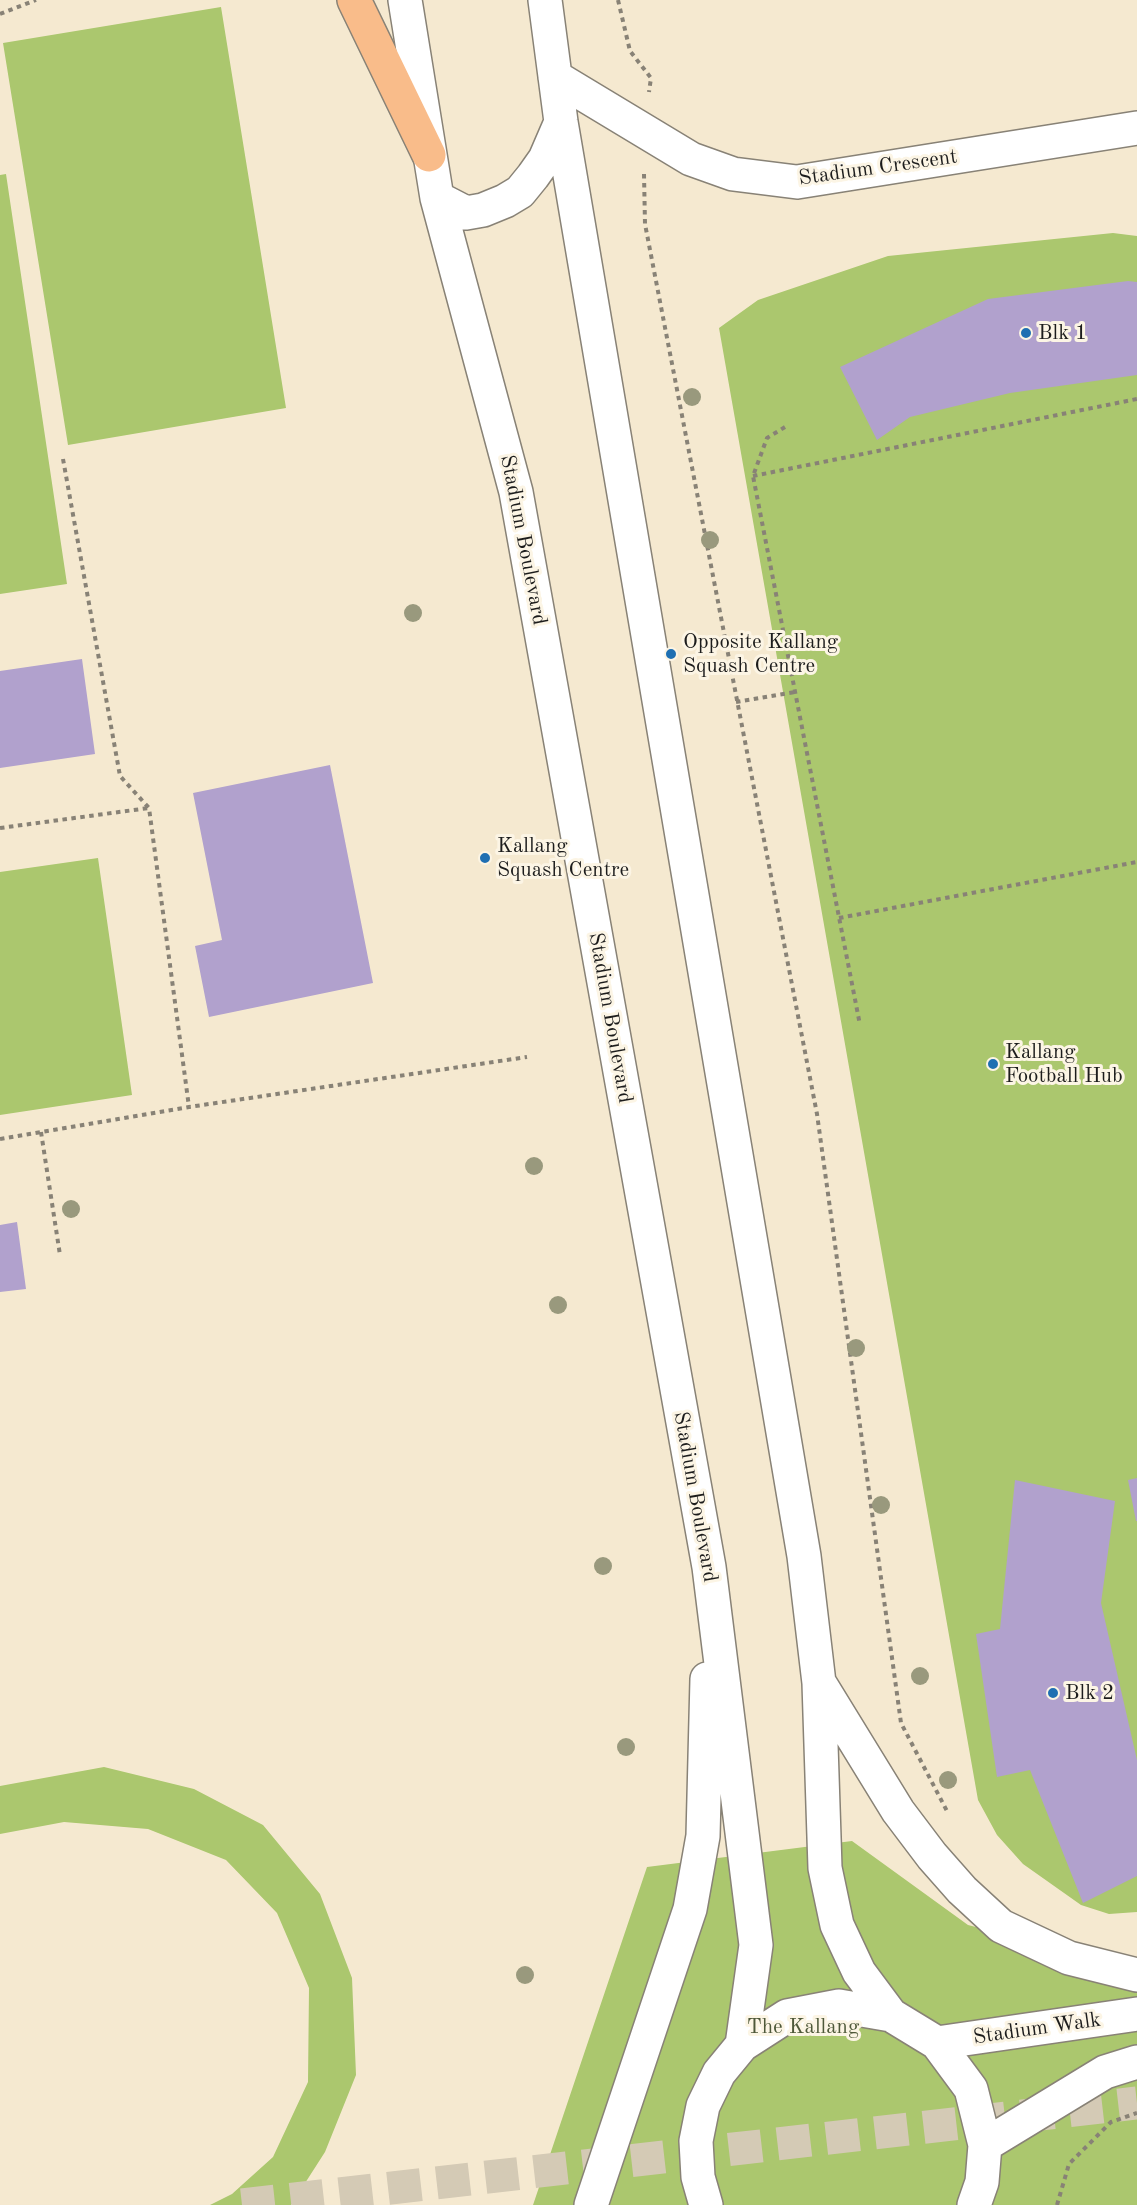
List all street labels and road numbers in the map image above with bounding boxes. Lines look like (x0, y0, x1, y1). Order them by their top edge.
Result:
street label: Stadium Crescent (797, 144, 959, 192)
street label: Stadium Boulevard (494, 453, 552, 627)
street label: Stadium Boulevard (583, 931, 637, 1105)
street label: Stadium Boulevard (668, 1410, 722, 1584)
street label: Stadium Walk (971, 2008, 1103, 2050)

